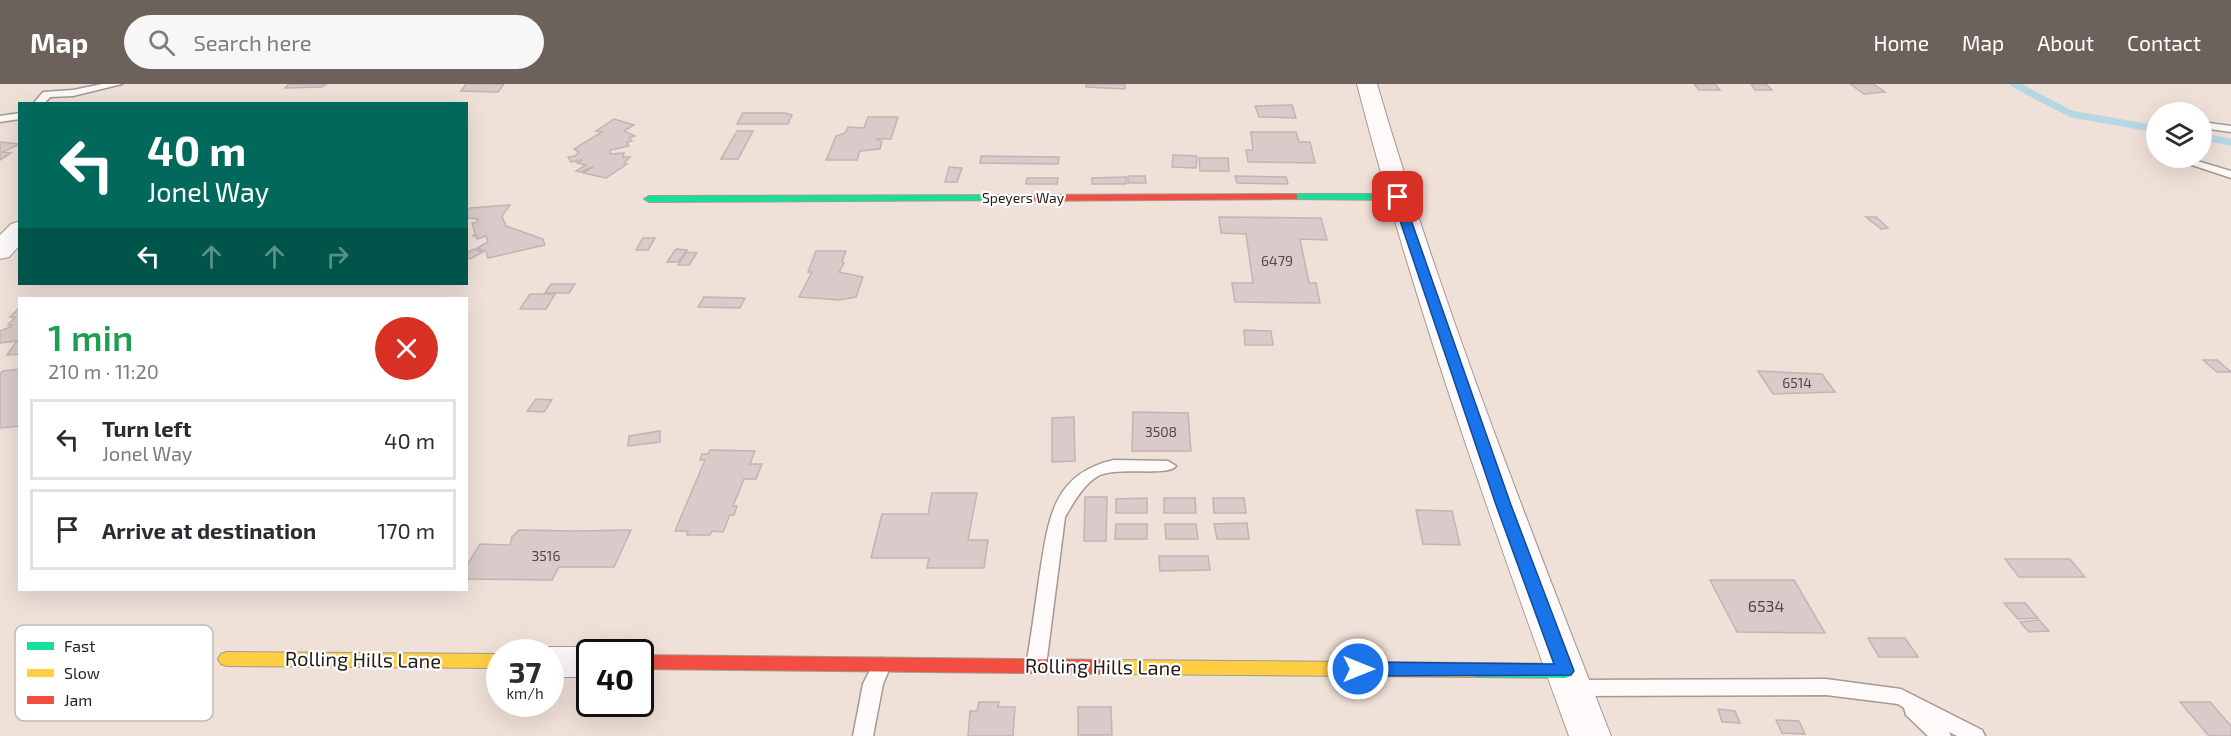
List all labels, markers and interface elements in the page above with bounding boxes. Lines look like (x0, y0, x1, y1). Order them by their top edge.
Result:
search box (124, 15, 544, 69)
text: Map (30, 25, 88, 59)
icon: search (145, 26, 178, 59)
text: Search here (193, 29, 312, 55)
text: Home (1873, 30, 1929, 55)
text: Map (1962, 30, 2004, 55)
text: About (2037, 30, 2094, 55)
text: Contact (2127, 30, 2201, 55)
map controls (2146, 102, 2212, 168)
button: layers (2146, 102, 2212, 168)
text: 40 m (147, 124, 246, 174)
icon: left (48, 126, 126, 204)
pin (1372, 171, 1423, 222)
text: Jonel Way (147, 175, 269, 207)
icon: arrive (1381, 180, 1414, 213)
street label: Speyers Way (982, 189, 1065, 206)
icon: left (132, 240, 165, 273)
icon: ahead (195, 240, 228, 273)
icon: ahead (258, 240, 291, 273)
icon: right (321, 240, 354, 273)
house number: 6479 (1261, 252, 1293, 269)
text: 1 min (48, 315, 133, 358)
button: close (375, 317, 438, 380)
text: 210 m · 11:20 (48, 359, 159, 383)
house number: 6514 (1782, 374, 1812, 391)
text: Turn left (102, 415, 191, 441)
icon: left (51, 423, 84, 456)
house number: 3508 (1145, 423, 1177, 440)
text: 40 m (384, 427, 435, 453)
text: Jonel Way (102, 441, 192, 465)
icon: arrive (51, 513, 84, 546)
text: Arrive at destination (102, 517, 316, 543)
text: 170 m (378, 517, 435, 543)
house number: 3516 (532, 547, 560, 564)
house number: 6534 (1748, 596, 1784, 615)
legend (15, 625, 213, 721)
text: Fast (64, 636, 95, 655)
position arrow (1326, 637, 1390, 701)
speed limit sign: 40 (576, 639, 654, 717)
street label: Rolling Hills Lane (285, 646, 441, 672)
text: 37 (509, 653, 541, 689)
street label: Rolling Hills Lane (1025, 653, 1181, 679)
text: Slow (64, 663, 100, 682)
text: km/h (506, 684, 544, 702)
text: Jam (64, 690, 92, 709)

